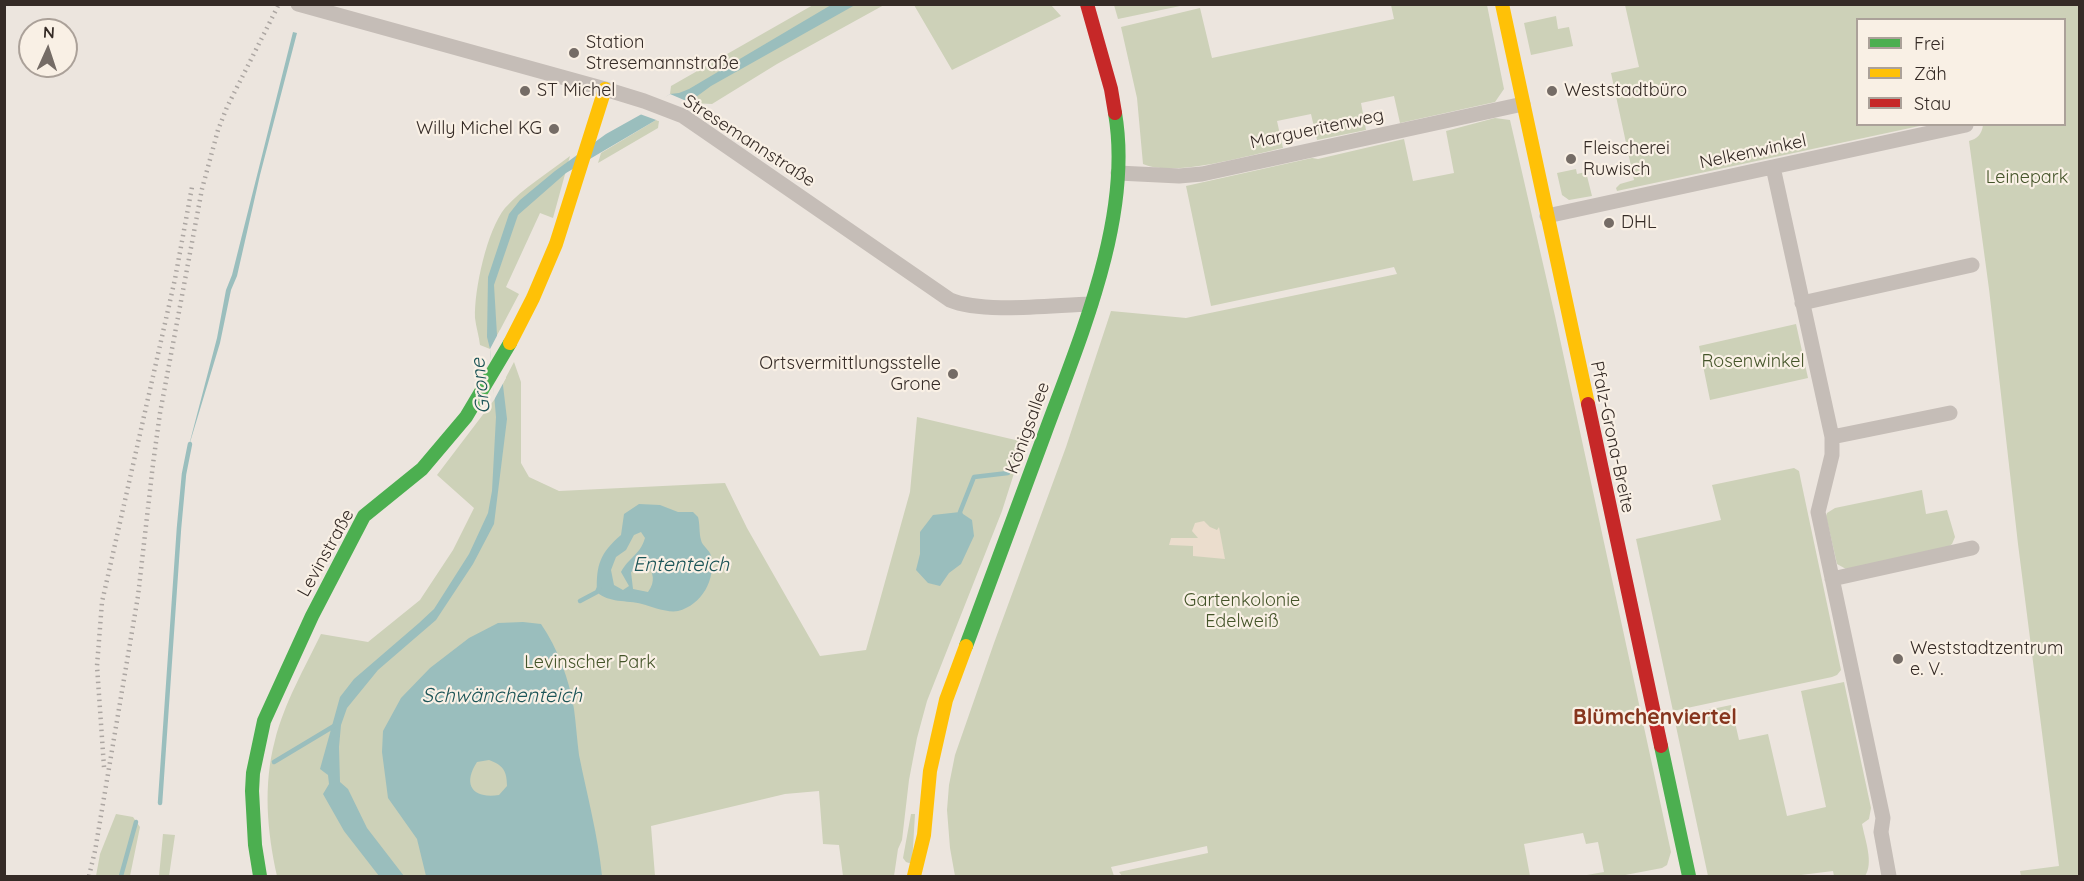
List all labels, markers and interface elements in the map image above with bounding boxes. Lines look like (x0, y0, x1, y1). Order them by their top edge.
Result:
north arrow (18, 18, 78, 78)
legend (1856, 18, 2066, 126)
text: N (42, 22, 55, 42)
place label: Station Stresemannstraße (586, 32, 739, 74)
text: Frei (1914, 32, 1945, 55)
marker: Station Stresemannstraße (567, 46, 581, 60)
text: Zäh (1914, 62, 1947, 85)
place label: ST Michel (537, 80, 615, 102)
place label: Weststadtbüro (1564, 80, 1687, 102)
marker: ST Michel (518, 84, 532, 98)
marker: Weststadtbüro (1545, 84, 1559, 98)
street label: Stresemannstraße (679, 90, 819, 192)
text: Stau (1914, 92, 1951, 115)
street label: Margueritenweg (1248, 104, 1386, 154)
place label: Willy Michel KG (416, 118, 542, 140)
marker: Willy Michel KG (547, 122, 561, 136)
street label: Nelkenwinkel (1698, 130, 1808, 174)
place label: Fleischerei Ruwisch (1583, 138, 1670, 180)
marker: Fleischerei Ruwisch (1564, 152, 1578, 166)
park label: Leinepark (1986, 167, 2068, 189)
place label: DHL (1621, 212, 1656, 234)
marker: DHL (1602, 216, 1616, 230)
park label: Rosenwinkel (1701, 351, 1805, 373)
place label: Ortsvermittlungsstelle Grone (759, 353, 941, 395)
water label: Grone (466, 357, 496, 415)
street label: Pfalz-Grona-Breite (1585, 359, 1639, 515)
marker: Ortsvermittlungsstelle Grone (946, 367, 960, 381)
street label: Königsallee (1001, 379, 1055, 477)
street label: Levinstraße (293, 505, 359, 601)
water label: Ententeich (633, 553, 729, 577)
park label: Gartenkolonie Edelweiß (1184, 590, 1300, 632)
place label: Weststadtzentrum e. V. (1910, 638, 2063, 680)
park label: Levinscher Park (524, 652, 656, 674)
marker: Weststadtzentrum e. V. (1891, 652, 1905, 666)
water label: Schwänchenteich (422, 684, 582, 708)
district label: Blümchenviertel (1573, 705, 1737, 731)

